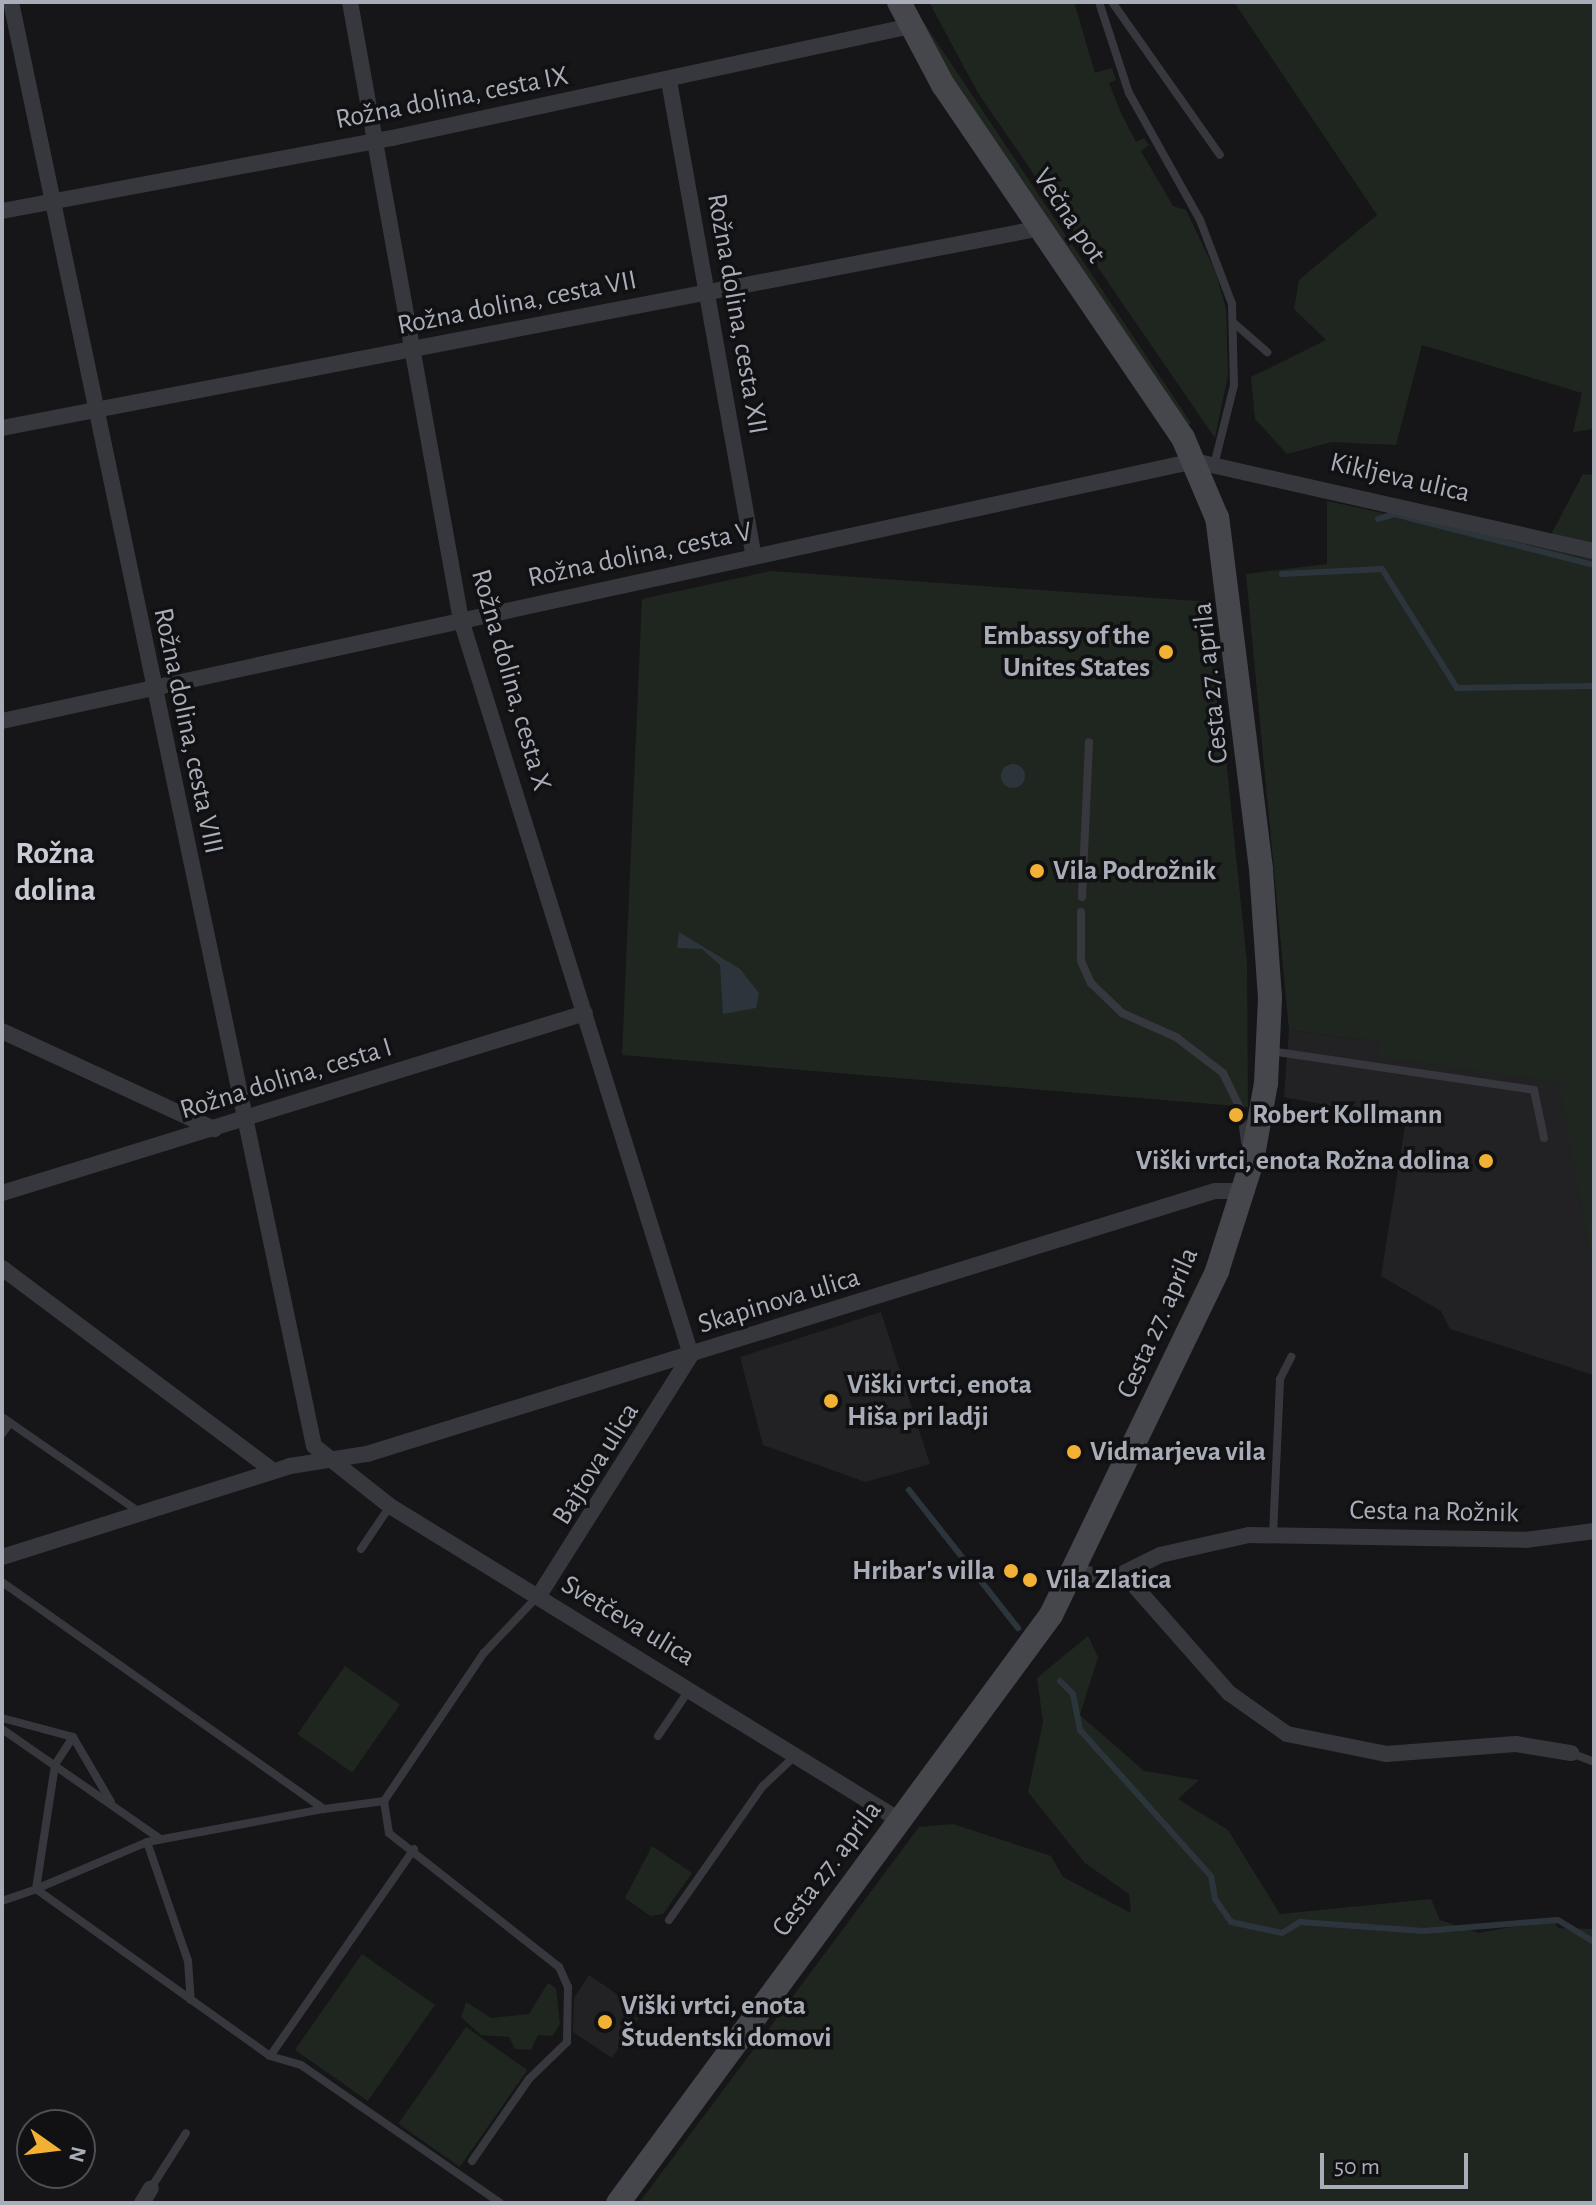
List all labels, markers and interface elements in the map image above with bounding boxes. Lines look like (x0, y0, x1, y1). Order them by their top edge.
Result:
street label: Rožna dolina, cesta IX (333, 59, 571, 137)
street label: Večna pot (1025, 162, 1113, 270)
street label: Rožna dolina, cesta XII (699, 191, 775, 437)
street label: Rožna dolina, cesta VII (394, 263, 640, 343)
street label: Kikljeva ulica (1327, 446, 1473, 510)
street label: Rožna dolina, cesta V (525, 515, 755, 595)
street label: Rožna dolina, cesta X (463, 565, 559, 795)
street label: Cesta 27. aprila (1186, 601, 1236, 765)
street label: Rožna dolina, cesta VIII (146, 605, 230, 857)
place label: Embassy of the Unites States (983, 619, 1150, 685)
marker: Embassy of the Unites States (1157, 643, 1175, 661)
district label: Rožna dolina (14, 835, 96, 910)
place label: Vila Podrožnik (1053, 854, 1216, 888)
marker: Vila Podrožnik (1028, 862, 1046, 880)
street label: Rožna dolina, cesta I (176, 1031, 396, 1127)
place label: Robert Kollmann (1252, 1098, 1442, 1132)
marker: Robert Kollmann (1227, 1106, 1245, 1124)
place label: Viški vrtci, enota Rožna dolina (1136, 1144, 1470, 1178)
marker: Viški vrtci, enota Rožna dolina (1477, 1152, 1495, 1170)
street label: Cesta 27. aprila (1110, 1242, 1206, 1404)
street label: Skapinova ulica (694, 1260, 864, 1342)
place label: Viški vrtci, enota Hiša pri ladji (847, 1368, 1032, 1434)
marker: Viški vrtci, enota Hiša pri ladji (822, 1392, 840, 1410)
street label: Bajtova ulica (545, 1397, 647, 1531)
place label: Vidmarjeva vila (1090, 1435, 1266, 1469)
marker: Vidmarjeva vila (1065, 1443, 1083, 1461)
street label: Cesta na Rožnik (1349, 1494, 1519, 1530)
place label: Hribar's villa (852, 1554, 995, 1588)
marker: Hribar's villa (1002, 1562, 1020, 1580)
place label: Vila Zlatica (1046, 1563, 1172, 1597)
street label: Svetčeva ulica (555, 1568, 701, 1674)
marker: Vila Zlatica (1021, 1571, 1039, 1589)
street label: Cesta 27. aprila (765, 1794, 889, 1944)
place label: Viški vrtci, enota Študentski domovi (621, 1989, 832, 2055)
marker: Viški vrtci, enota Študentski domovi (596, 2013, 614, 2031)
north arrow (16, 2109, 96, 2189)
scale bar (1324, 2137, 1472, 2187)
text: N (65, 2144, 90, 2164)
text: 50 m (1334, 2155, 1380, 2179)

